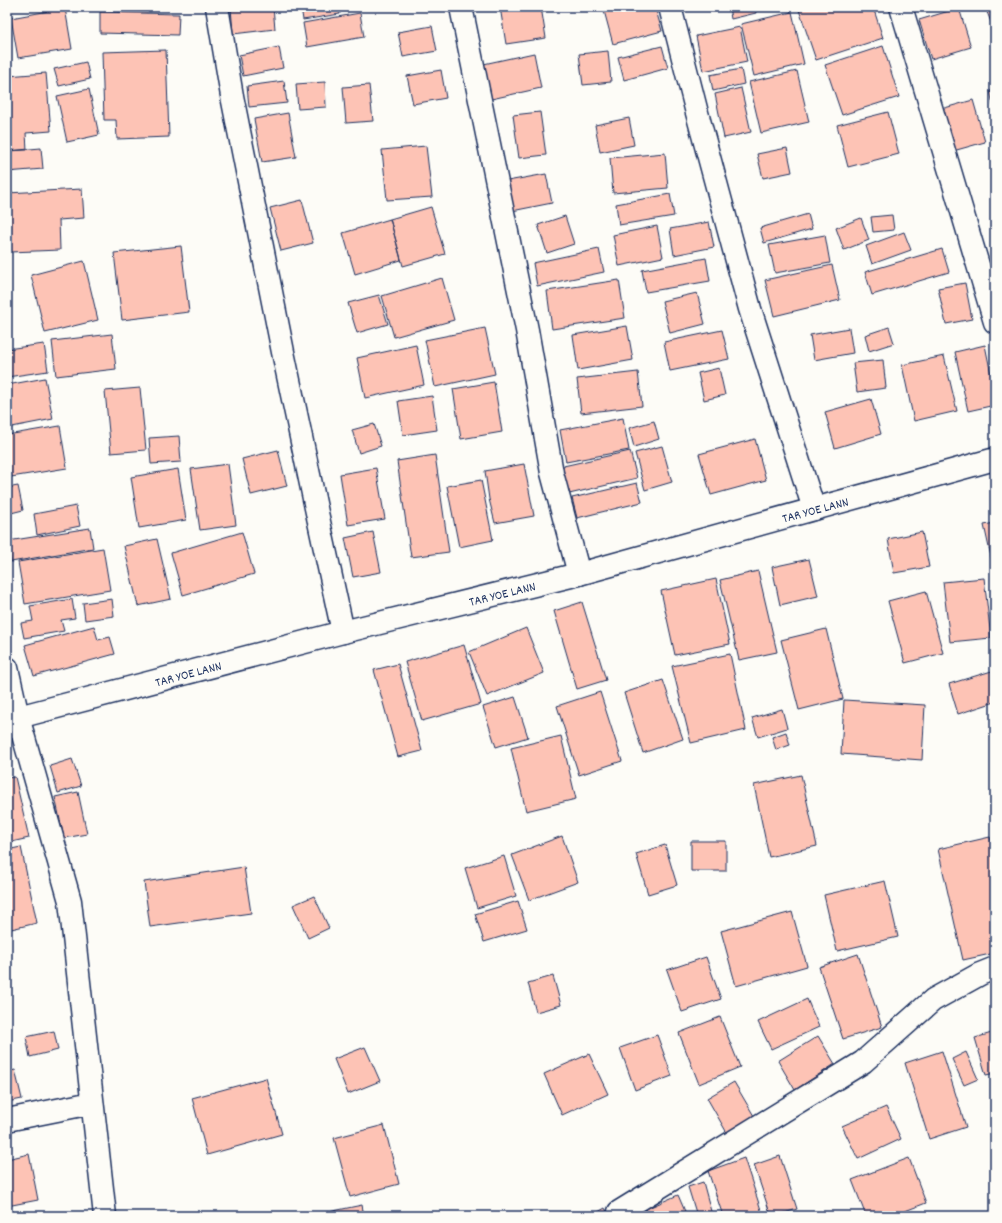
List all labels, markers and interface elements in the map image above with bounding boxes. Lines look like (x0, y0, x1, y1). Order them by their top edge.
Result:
street label: TAR YOE LANN (780, 493, 851, 529)
street label: TAR YOE LANN (467, 578, 538, 613)
street label: TAR YOE LANN (153, 657, 224, 693)

